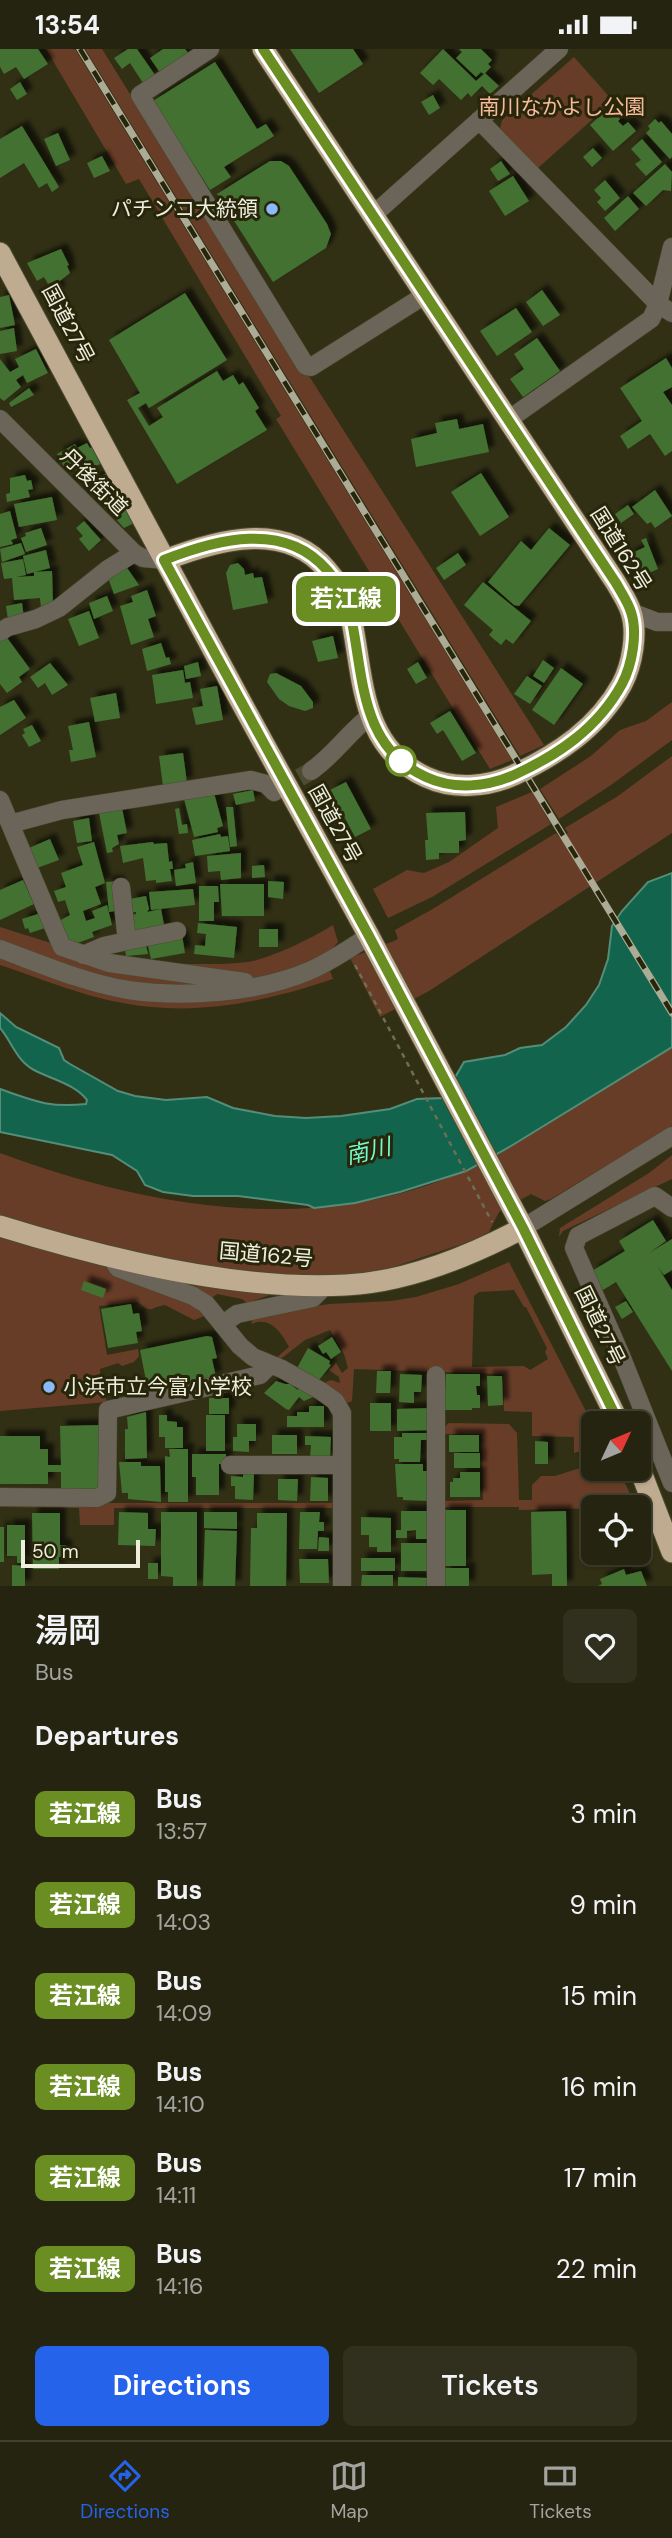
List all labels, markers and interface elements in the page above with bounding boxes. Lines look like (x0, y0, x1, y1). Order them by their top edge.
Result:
text: 13:54 (35, 8, 100, 42)
park label: 南川なかよし公園 (479, 93, 645, 121)
place label: パチンコ大統領 (111, 195, 258, 223)
marker: パチンコ大統領 (264, 201, 280, 217)
street label: 国道27号 (35, 279, 101, 369)
street label: 丹後街道 (54, 442, 134, 522)
street label: 国道162号 (584, 502, 658, 596)
line badge: 若江線 (306, 576, 386, 622)
text: 若江線 (310, 583, 382, 614)
unlabelled marker (386, 746, 416, 776)
street label: 国道27号 (302, 780, 368, 868)
water label: 南川 (342, 1131, 397, 1171)
street label: 国道162号 (218, 1237, 314, 1273)
street label: 国道27号 (569, 1281, 631, 1371)
place label: 小浜市立今富小学校 (63, 1373, 252, 1401)
marker: 小浜市立今富小学校 (41, 1379, 57, 1395)
north arrow (581, 1411, 651, 1481)
map controls (581, 1411, 651, 1565)
button: locate (581, 1495, 651, 1565)
scale bar (21, 1537, 140, 1569)
text: 50 m (32, 1539, 79, 1564)
text: 湯岡 (35, 1609, 101, 1652)
button: heart (563, 1609, 637, 1683)
text: Bus (35, 1657, 74, 1687)
text: Departures (35, 1719, 179, 1753)
text: Bus (156, 1782, 202, 1816)
text: 3 min (570, 1797, 637, 1831)
text: 若江線 (49, 1798, 121, 1829)
text: 13:57 (156, 1816, 207, 1846)
text: Bus (156, 1873, 202, 1907)
text: 9 min (569, 1888, 637, 1922)
text: 若江線 (49, 1889, 121, 1920)
text: 14:03 (156, 1907, 211, 1937)
text: Bus (156, 1964, 202, 1998)
text: 15 min (562, 1979, 637, 2013)
text: 若江線 (49, 1980, 121, 2011)
text: 14:09 (156, 1998, 212, 2028)
text: Bus (156, 2055, 202, 2089)
text: 16 min (561, 2070, 637, 2104)
text: 若江線 (49, 2071, 121, 2102)
text: 14:10 (156, 2089, 205, 2119)
text: Bus (156, 2146, 202, 2180)
text: 17 min (564, 2161, 637, 2195)
text: 若江線 (49, 2162, 121, 2193)
text: 14:11 (156, 2180, 196, 2210)
text: Bus (156, 2237, 202, 2271)
text: 22 min (556, 2252, 637, 2286)
text: 若江線 (49, 2253, 121, 2284)
text: 14:16 (156, 2271, 203, 2301)
button: Directions (35, 2346, 329, 2426)
button: Tickets (343, 2346, 637, 2426)
tab: Directions (80, 2457, 170, 2524)
tab: Map (330, 2457, 369, 2524)
tab: Tickets (529, 2457, 592, 2524)

